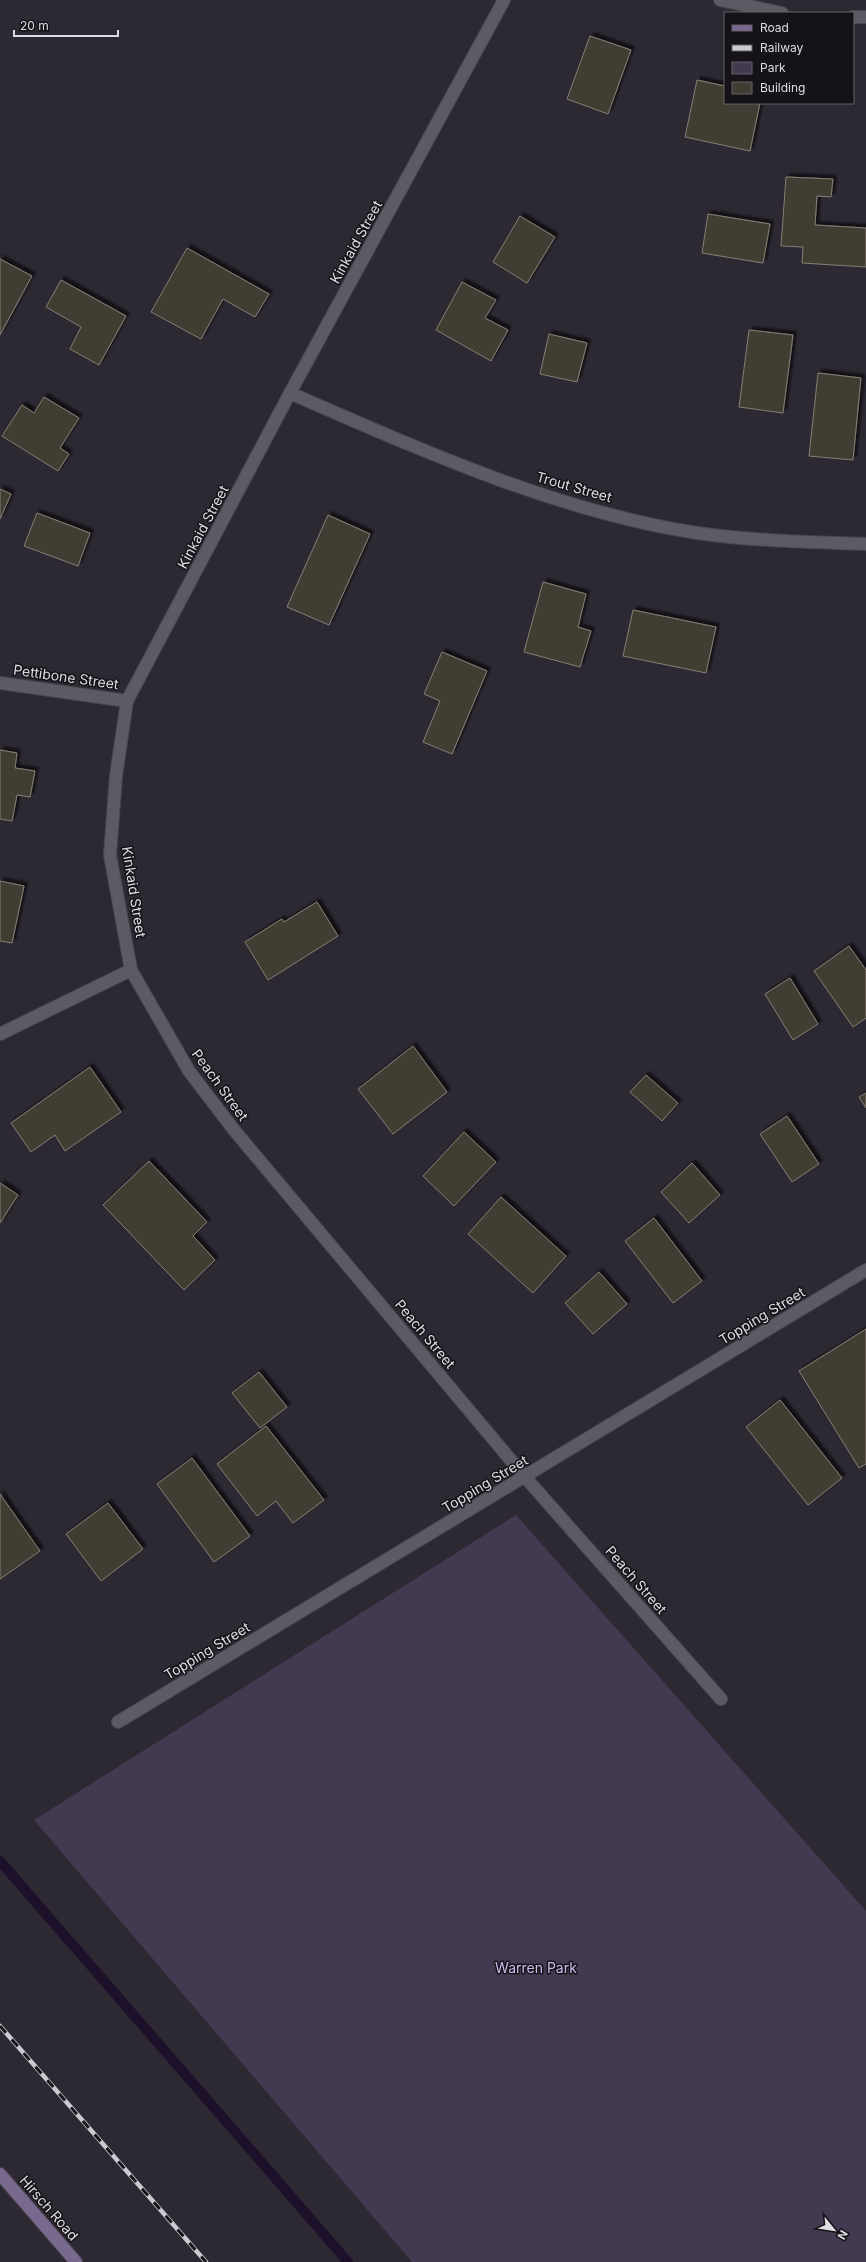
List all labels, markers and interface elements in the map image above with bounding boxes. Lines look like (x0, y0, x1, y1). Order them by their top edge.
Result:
scale bar (14, 12, 118, 38)
legend (724, 12, 854, 104)
text: 20 m (20, 18, 49, 33)
text: Road (760, 20, 789, 35)
text: Railway (760, 40, 804, 55)
text: Park (760, 60, 786, 75)
text: Building (760, 80, 805, 95)
street label: Kinkaid Street (326, 197, 386, 286)
street label: Trout Street (534, 468, 614, 506)
street label: Kinkaid Street (173, 482, 232, 571)
street label: Pettibone Street (12, 661, 120, 692)
street label: Kinkaid Street (119, 845, 150, 939)
street label: Peach Street (189, 1045, 252, 1124)
street label: Topping Street (716, 1283, 808, 1348)
street label: Peach Street (392, 1296, 459, 1372)
street label: Topping Street (439, 1451, 531, 1516)
street label: Peach Street (602, 1542, 671, 1618)
street label: Topping Street (161, 1618, 253, 1683)
park label: Warren Park (495, 1959, 577, 1976)
street label: Hirsch Road (17, 2172, 82, 2244)
north arrow (814, 2210, 854, 2250)
text: N (835, 2228, 851, 2242)

